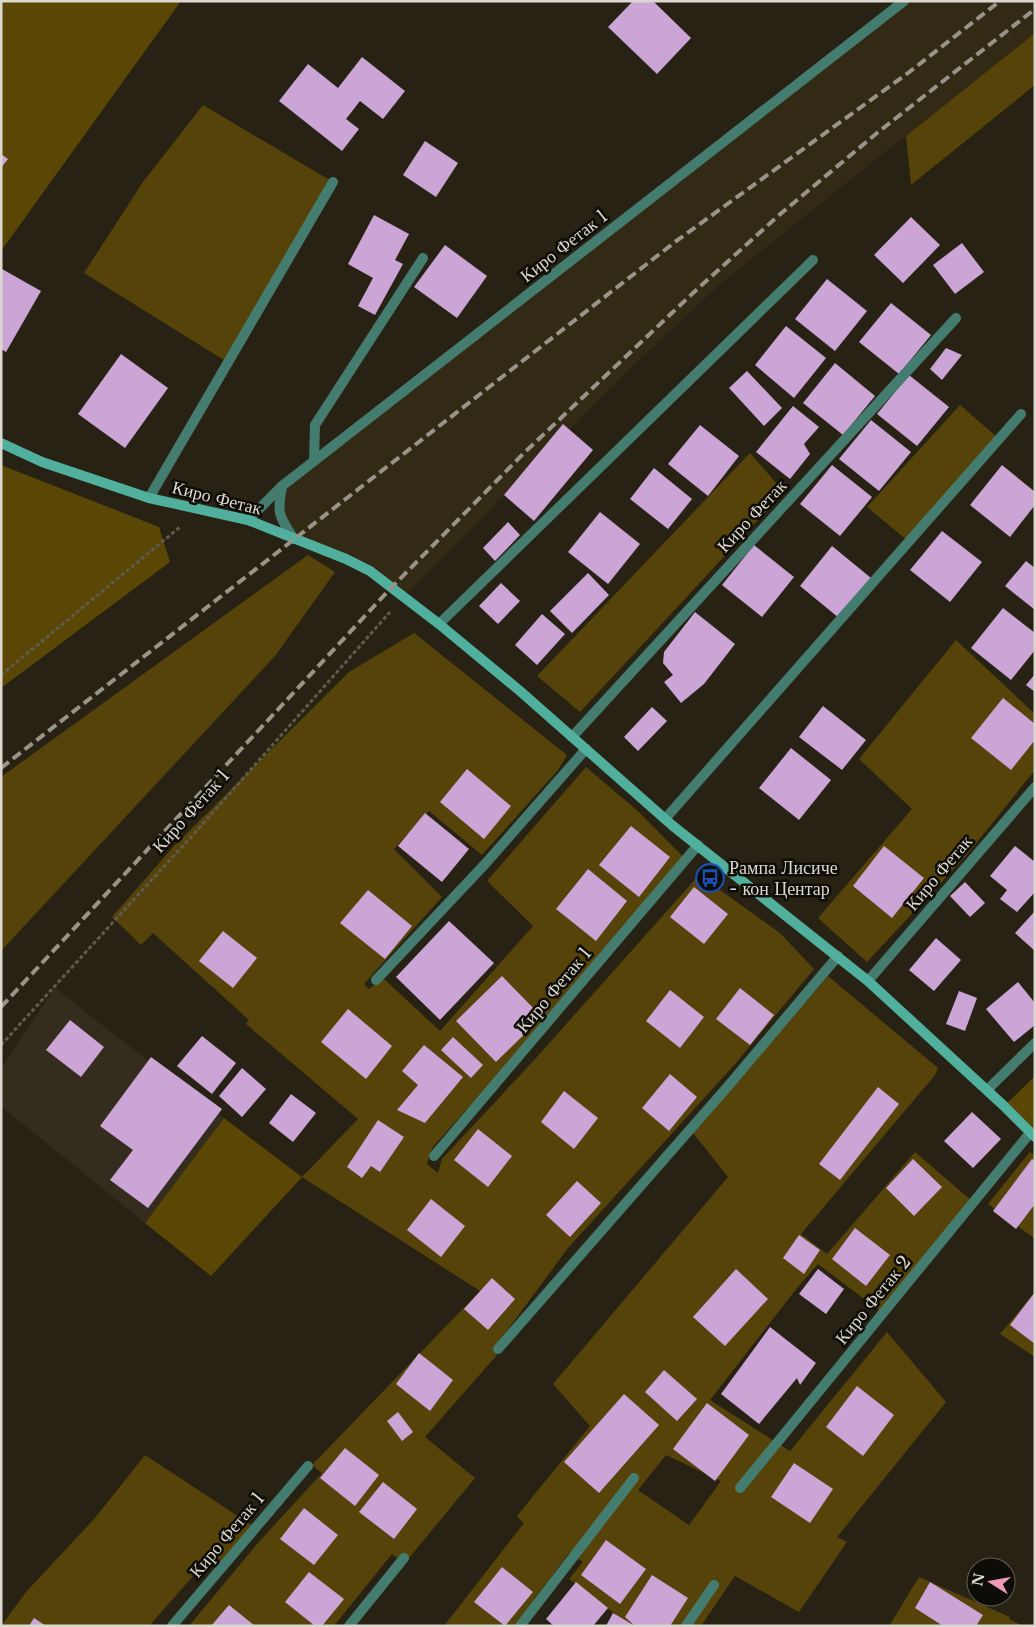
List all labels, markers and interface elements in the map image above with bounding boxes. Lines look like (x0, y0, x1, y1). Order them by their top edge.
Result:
street label: Киро Фетак 1 (516, 205, 612, 287)
street label: Киро Фетак (713, 475, 792, 557)
street label: Киро Фетак (170, 476, 264, 520)
street label: Киро Фетак 1 (148, 765, 234, 857)
street label: Киро Фетак (901, 831, 977, 915)
place label: Рампа Лисиче - кон Центар (729, 857, 838, 900)
bus stop icon: Рампа Лисиче - кон Центар (695, 863, 725, 893)
street label: Киро Фетак 1 (512, 943, 596, 1037)
street label: Киро Фетак 2 (830, 1251, 916, 1349)
street label: Киро Фетак 1 (185, 1488, 269, 1582)
north arrow (966, 1557, 1016, 1607)
text: N (968, 1571, 988, 1588)

